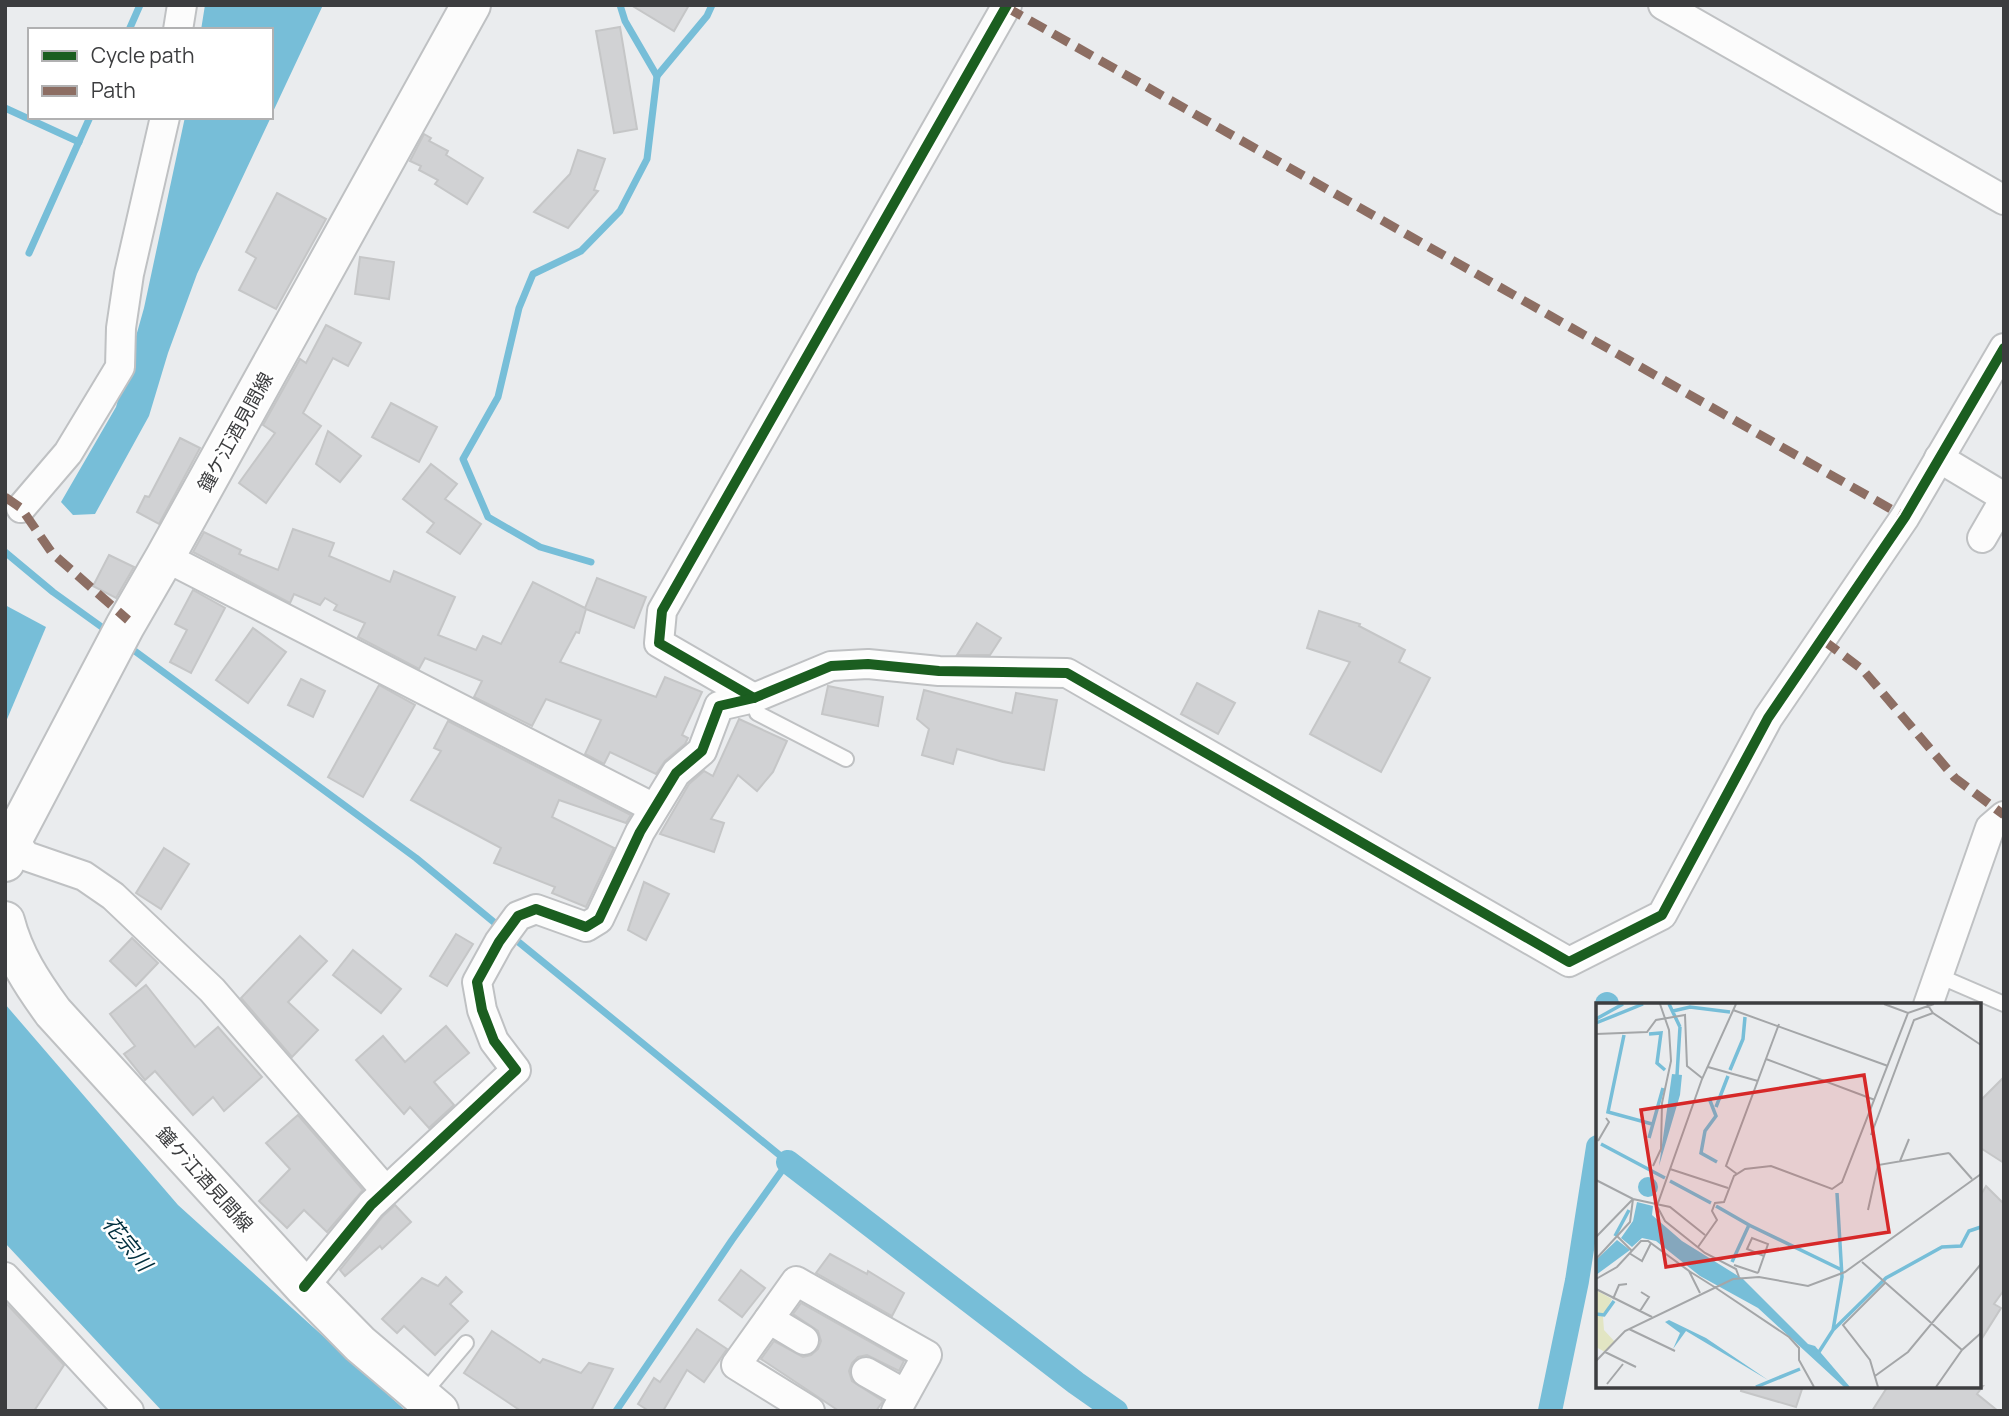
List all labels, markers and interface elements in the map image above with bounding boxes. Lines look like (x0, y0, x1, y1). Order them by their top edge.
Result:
legend (28, 28, 273, 119)
text: Cycle path (91, 41, 194, 69)
text: Path (91, 76, 136, 104)
street label: 鐘ケ江酒見間線 (191, 368, 279, 496)
inset map (1596, 1003, 1981, 1388)
street label: 鐘ケ江酒見間線 (151, 1121, 259, 1237)
water label: 花宗川 (97, 1210, 160, 1278)

